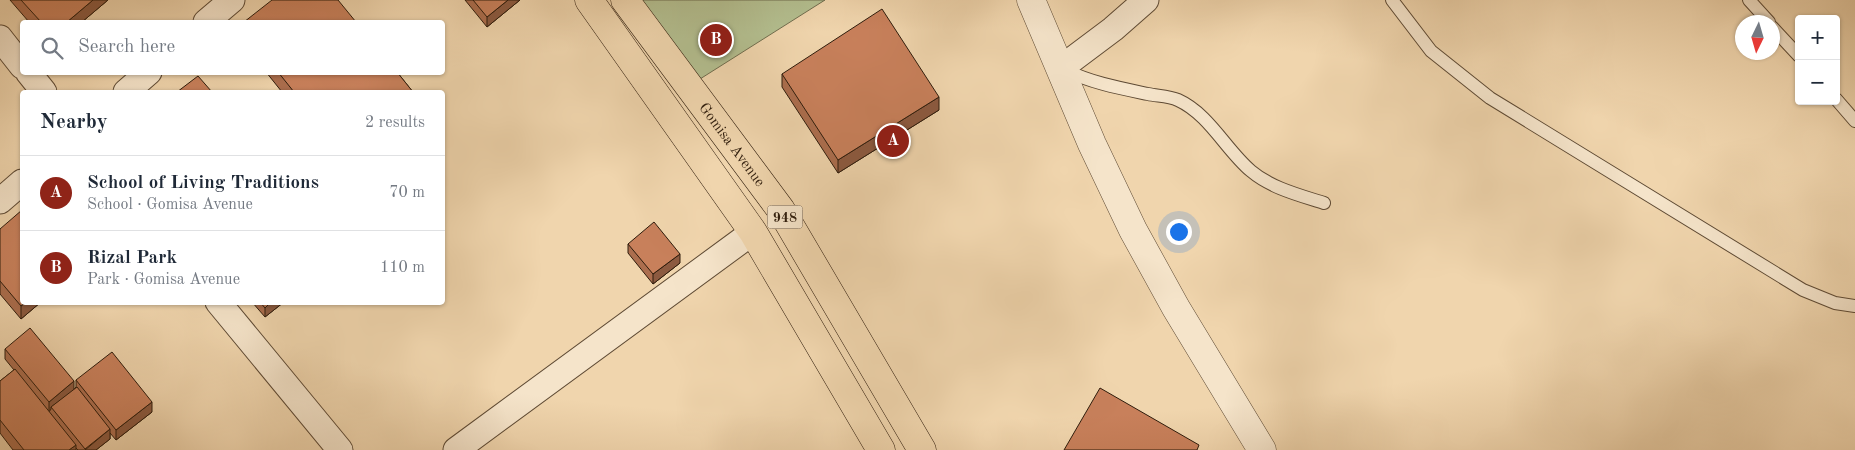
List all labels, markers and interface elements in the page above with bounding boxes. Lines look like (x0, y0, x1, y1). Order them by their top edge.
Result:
north arrow (1735, 15, 1780, 60)
map controls (1795, 15, 1840, 105)
button: + (1795, 15, 1840, 60)
search box (20, 20, 445, 75)
pin: B (700, 21, 732, 59)
icon: search (38, 34, 66, 62)
text: Search here (78, 38, 175, 57)
button: − (1795, 60, 1840, 105)
street label: Gomisa Avenue (695, 101, 767, 190)
text: Nearby (40, 112, 108, 133)
text: 2 results (365, 115, 425, 131)
pin: A (877, 122, 909, 160)
text: School of Living Traditions (87, 174, 319, 193)
text: A (50, 185, 62, 201)
text: 70 m (389, 185, 425, 201)
text: School · Gomisa Avenue (87, 197, 253, 213)
road number: 948 (768, 206, 802, 228)
your location (1166, 219, 1192, 245)
text: Rizal Park (87, 249, 177, 268)
text: B (50, 260, 62, 276)
text: 110 m (380, 260, 425, 276)
text: Park · Gomisa Avenue (87, 272, 240, 288)

